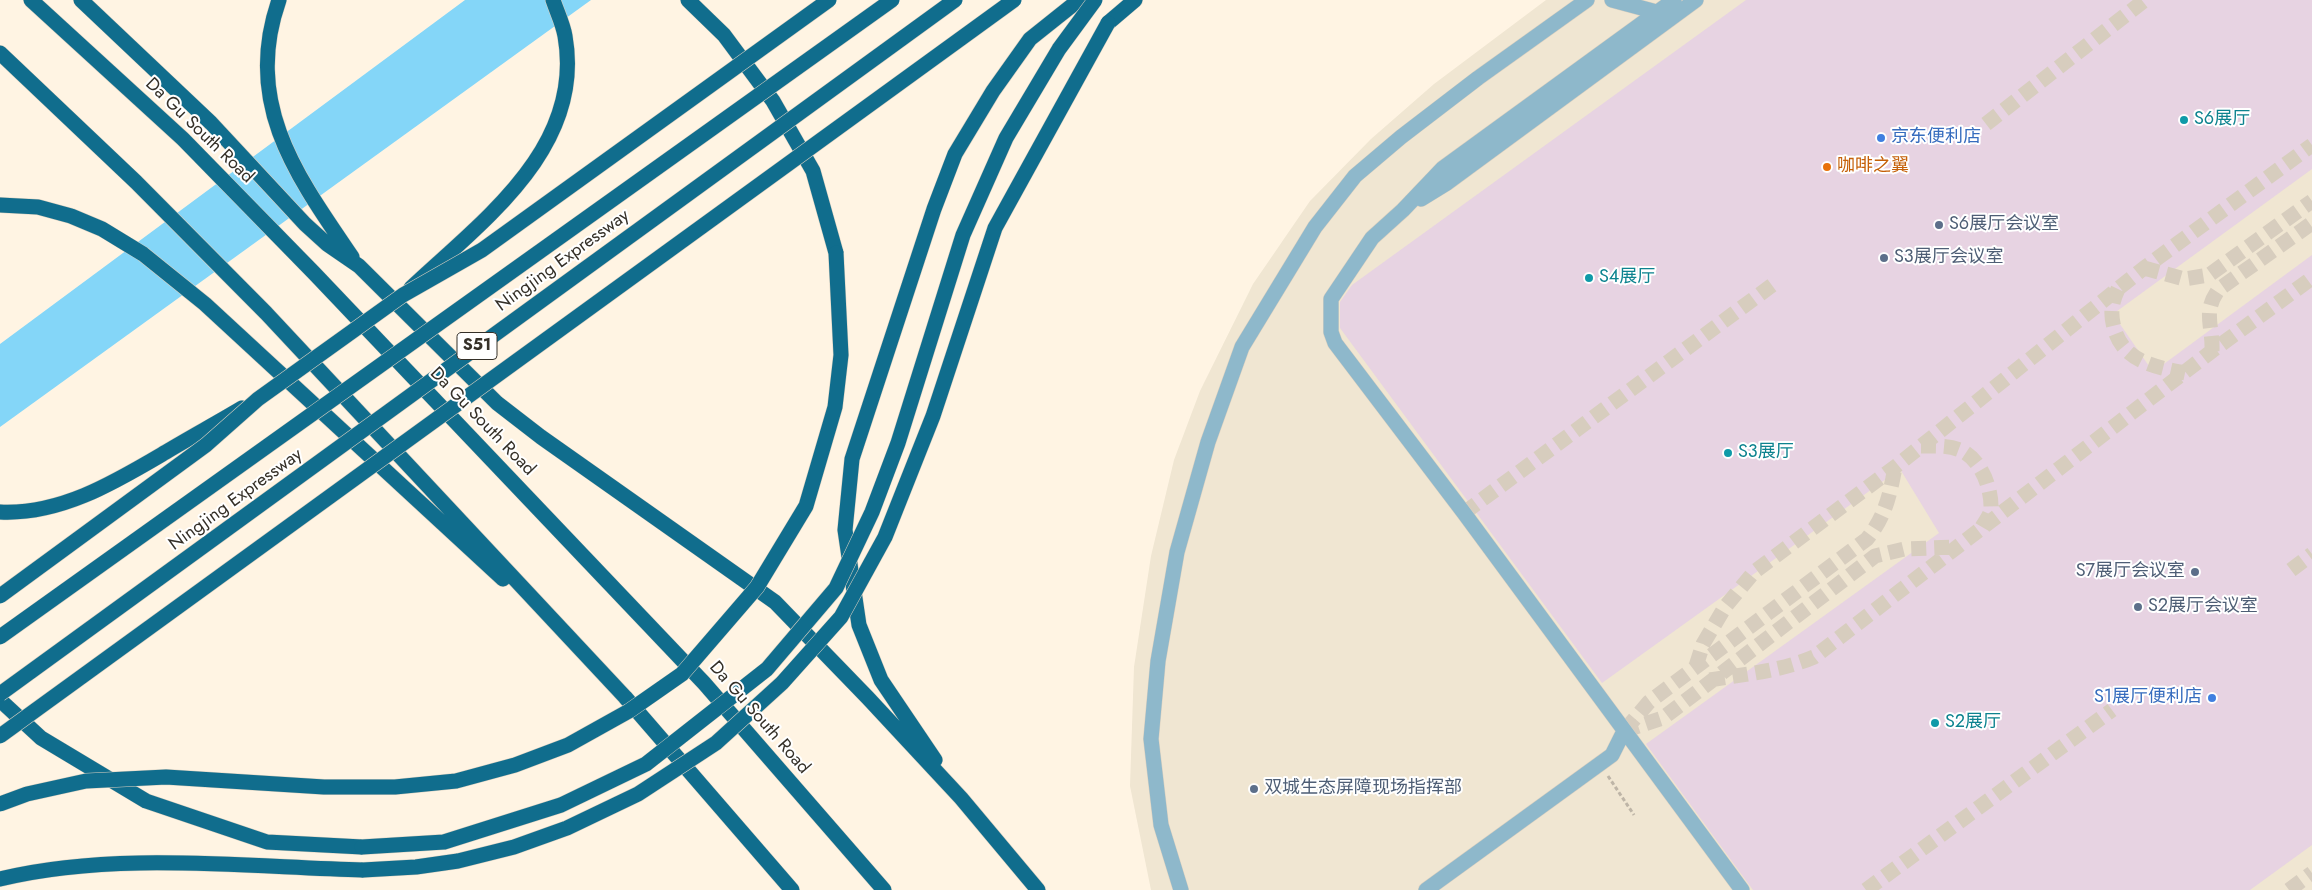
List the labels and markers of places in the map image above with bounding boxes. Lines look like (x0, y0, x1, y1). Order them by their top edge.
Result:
place label: S6展厅 (2194, 109, 2250, 131)
marker: S6展厅 (2178, 114, 2190, 126)
place label: 京东便利店 (1891, 127, 1981, 149)
marker: 京东便利店 (1875, 132, 1887, 144)
place label: 咖啡之翼 (1837, 156, 1909, 178)
marker: 咖啡之翼 (1821, 161, 1833, 173)
place label: S6展厅会议室 (1949, 214, 2059, 236)
marker: S6展厅会议室 (1933, 219, 1945, 231)
place label: S3展厅会议室 (1894, 247, 2004, 269)
marker: S3展厅会议室 (1878, 252, 1890, 264)
place label: S4展厅 (1599, 267, 1655, 289)
marker: S4展厅 (1583, 272, 1595, 284)
place label: S3展厅 (1738, 442, 1794, 464)
marker: S3展厅 (1722, 447, 1734, 459)
place label: S7展厅会议室 (2076, 561, 2185, 583)
marker: S7展厅会议室 (2189, 566, 2201, 578)
place label: S2展厅会议室 (2148, 596, 2258, 618)
marker: S2展厅会议室 (2132, 601, 2144, 613)
place label: S1展厅便利店 (2094, 687, 2202, 709)
marker: S1展厅便利店 (2206, 692, 2218, 704)
place label: S2展厅 (1945, 712, 2001, 734)
marker: S2展厅 (1929, 717, 1941, 729)
place label: 双城生态屏障现场指挥部 (1264, 778, 1462, 800)
marker: 双城生态屏障现场指挥部 (1248, 783, 1260, 795)

